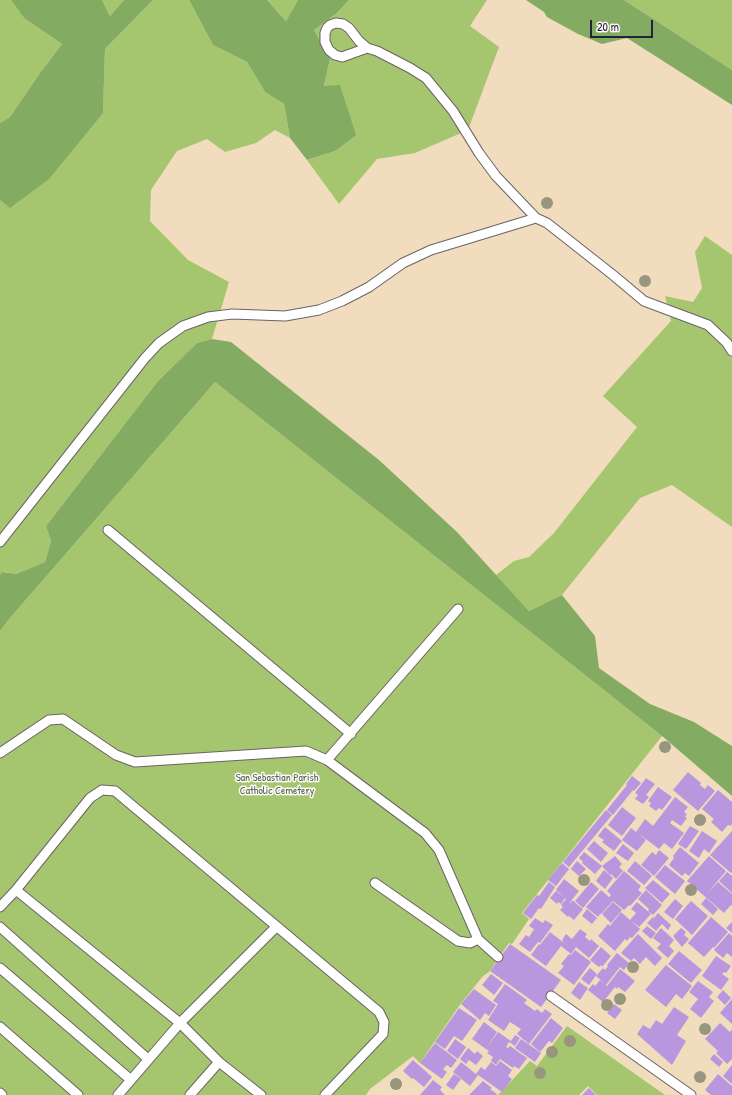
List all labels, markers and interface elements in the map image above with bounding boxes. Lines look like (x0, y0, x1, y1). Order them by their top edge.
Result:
scale bar (592, 12, 655, 38)
text: 20 m (597, 18, 619, 35)
park label: San Sebastian Parish Catholic Cemetery (236, 771, 318, 797)

